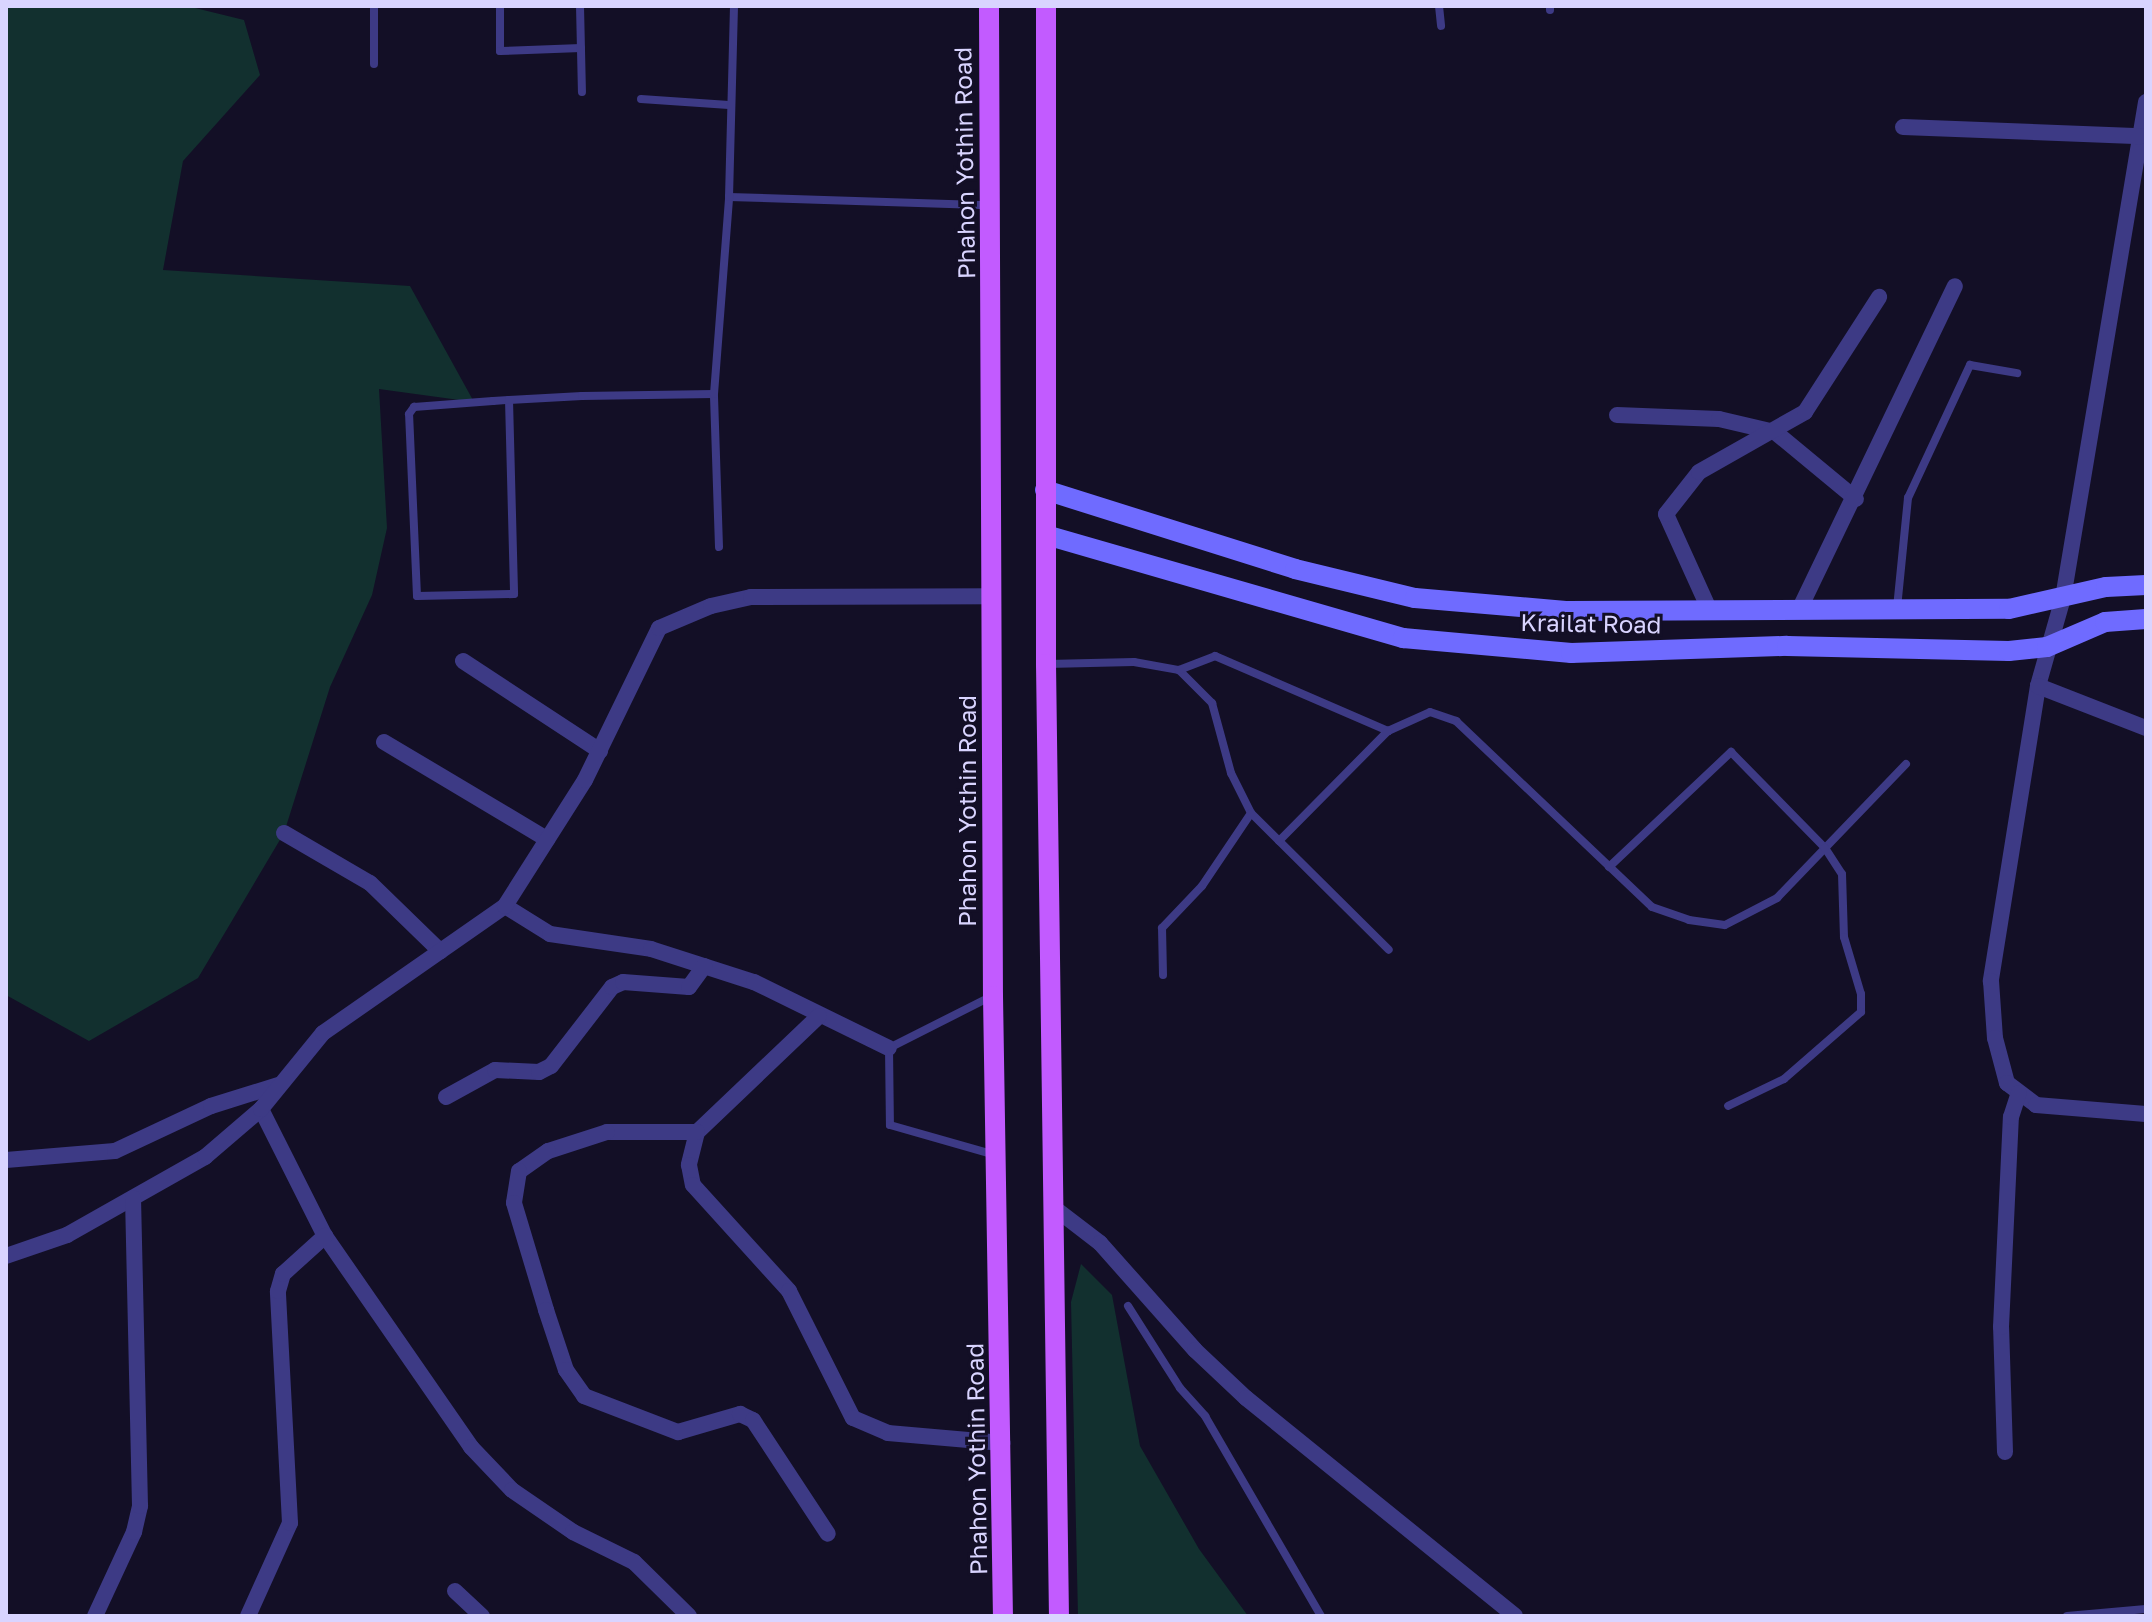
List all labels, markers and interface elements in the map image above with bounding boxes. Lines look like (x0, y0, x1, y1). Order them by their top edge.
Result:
street label: Phahon Yothin Road (948, 47, 980, 279)
street label: Krailat Road (1520, 607, 1662, 639)
street label: Phahon Yothin Road (953, 695, 981, 927)
street label: Phahon Yothin Road (960, 1343, 992, 1575)

